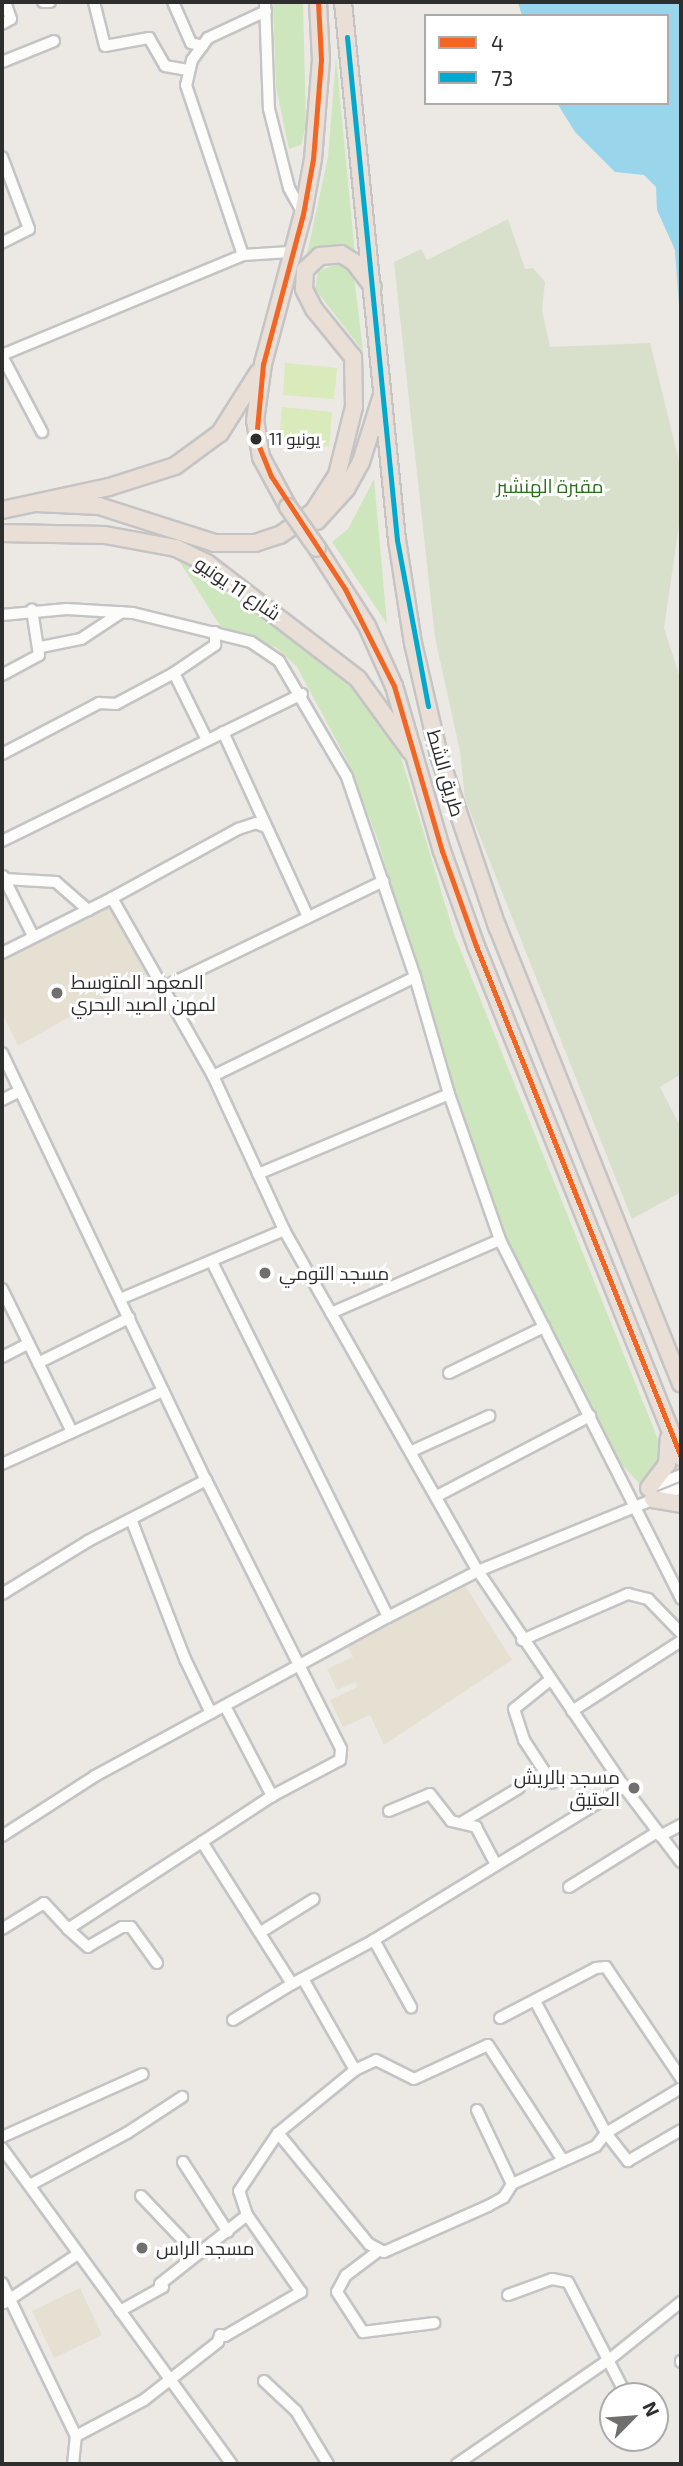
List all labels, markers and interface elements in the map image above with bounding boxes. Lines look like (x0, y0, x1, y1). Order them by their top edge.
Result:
legend (424, 14, 669, 105)
text: 4 (491, 30, 504, 55)
text: 73 (491, 65, 513, 90)
place label: 11 يونيو (269, 429, 320, 449)
marker: 11 يونيو (249, 432, 263, 446)
park label: مقبرة الهنشير (496, 475, 604, 497)
street label: شارع 11 يونيو (191, 551, 285, 625)
street label: طريق الشط (423, 727, 469, 819)
place label: المعهد المتوسط لمهن الصيد البحري (71, 971, 216, 1015)
marker: المعهد المتوسط لمهن الصيد البحري (49, 985, 65, 1001)
place label: مسجد التومي (279, 1262, 389, 1284)
marker: مسجد التومي (257, 1265, 273, 1281)
place label: مسجد بالريش العتيق (514, 1766, 620, 1810)
marker: مسجد بالريش العتيق (626, 1780, 642, 1796)
place label: مسجد الراس (156, 2237, 255, 2259)
marker: مسجد الراس (134, 2240, 150, 2256)
north arrow (599, 2382, 669, 2452)
text: N (638, 2398, 665, 2420)

